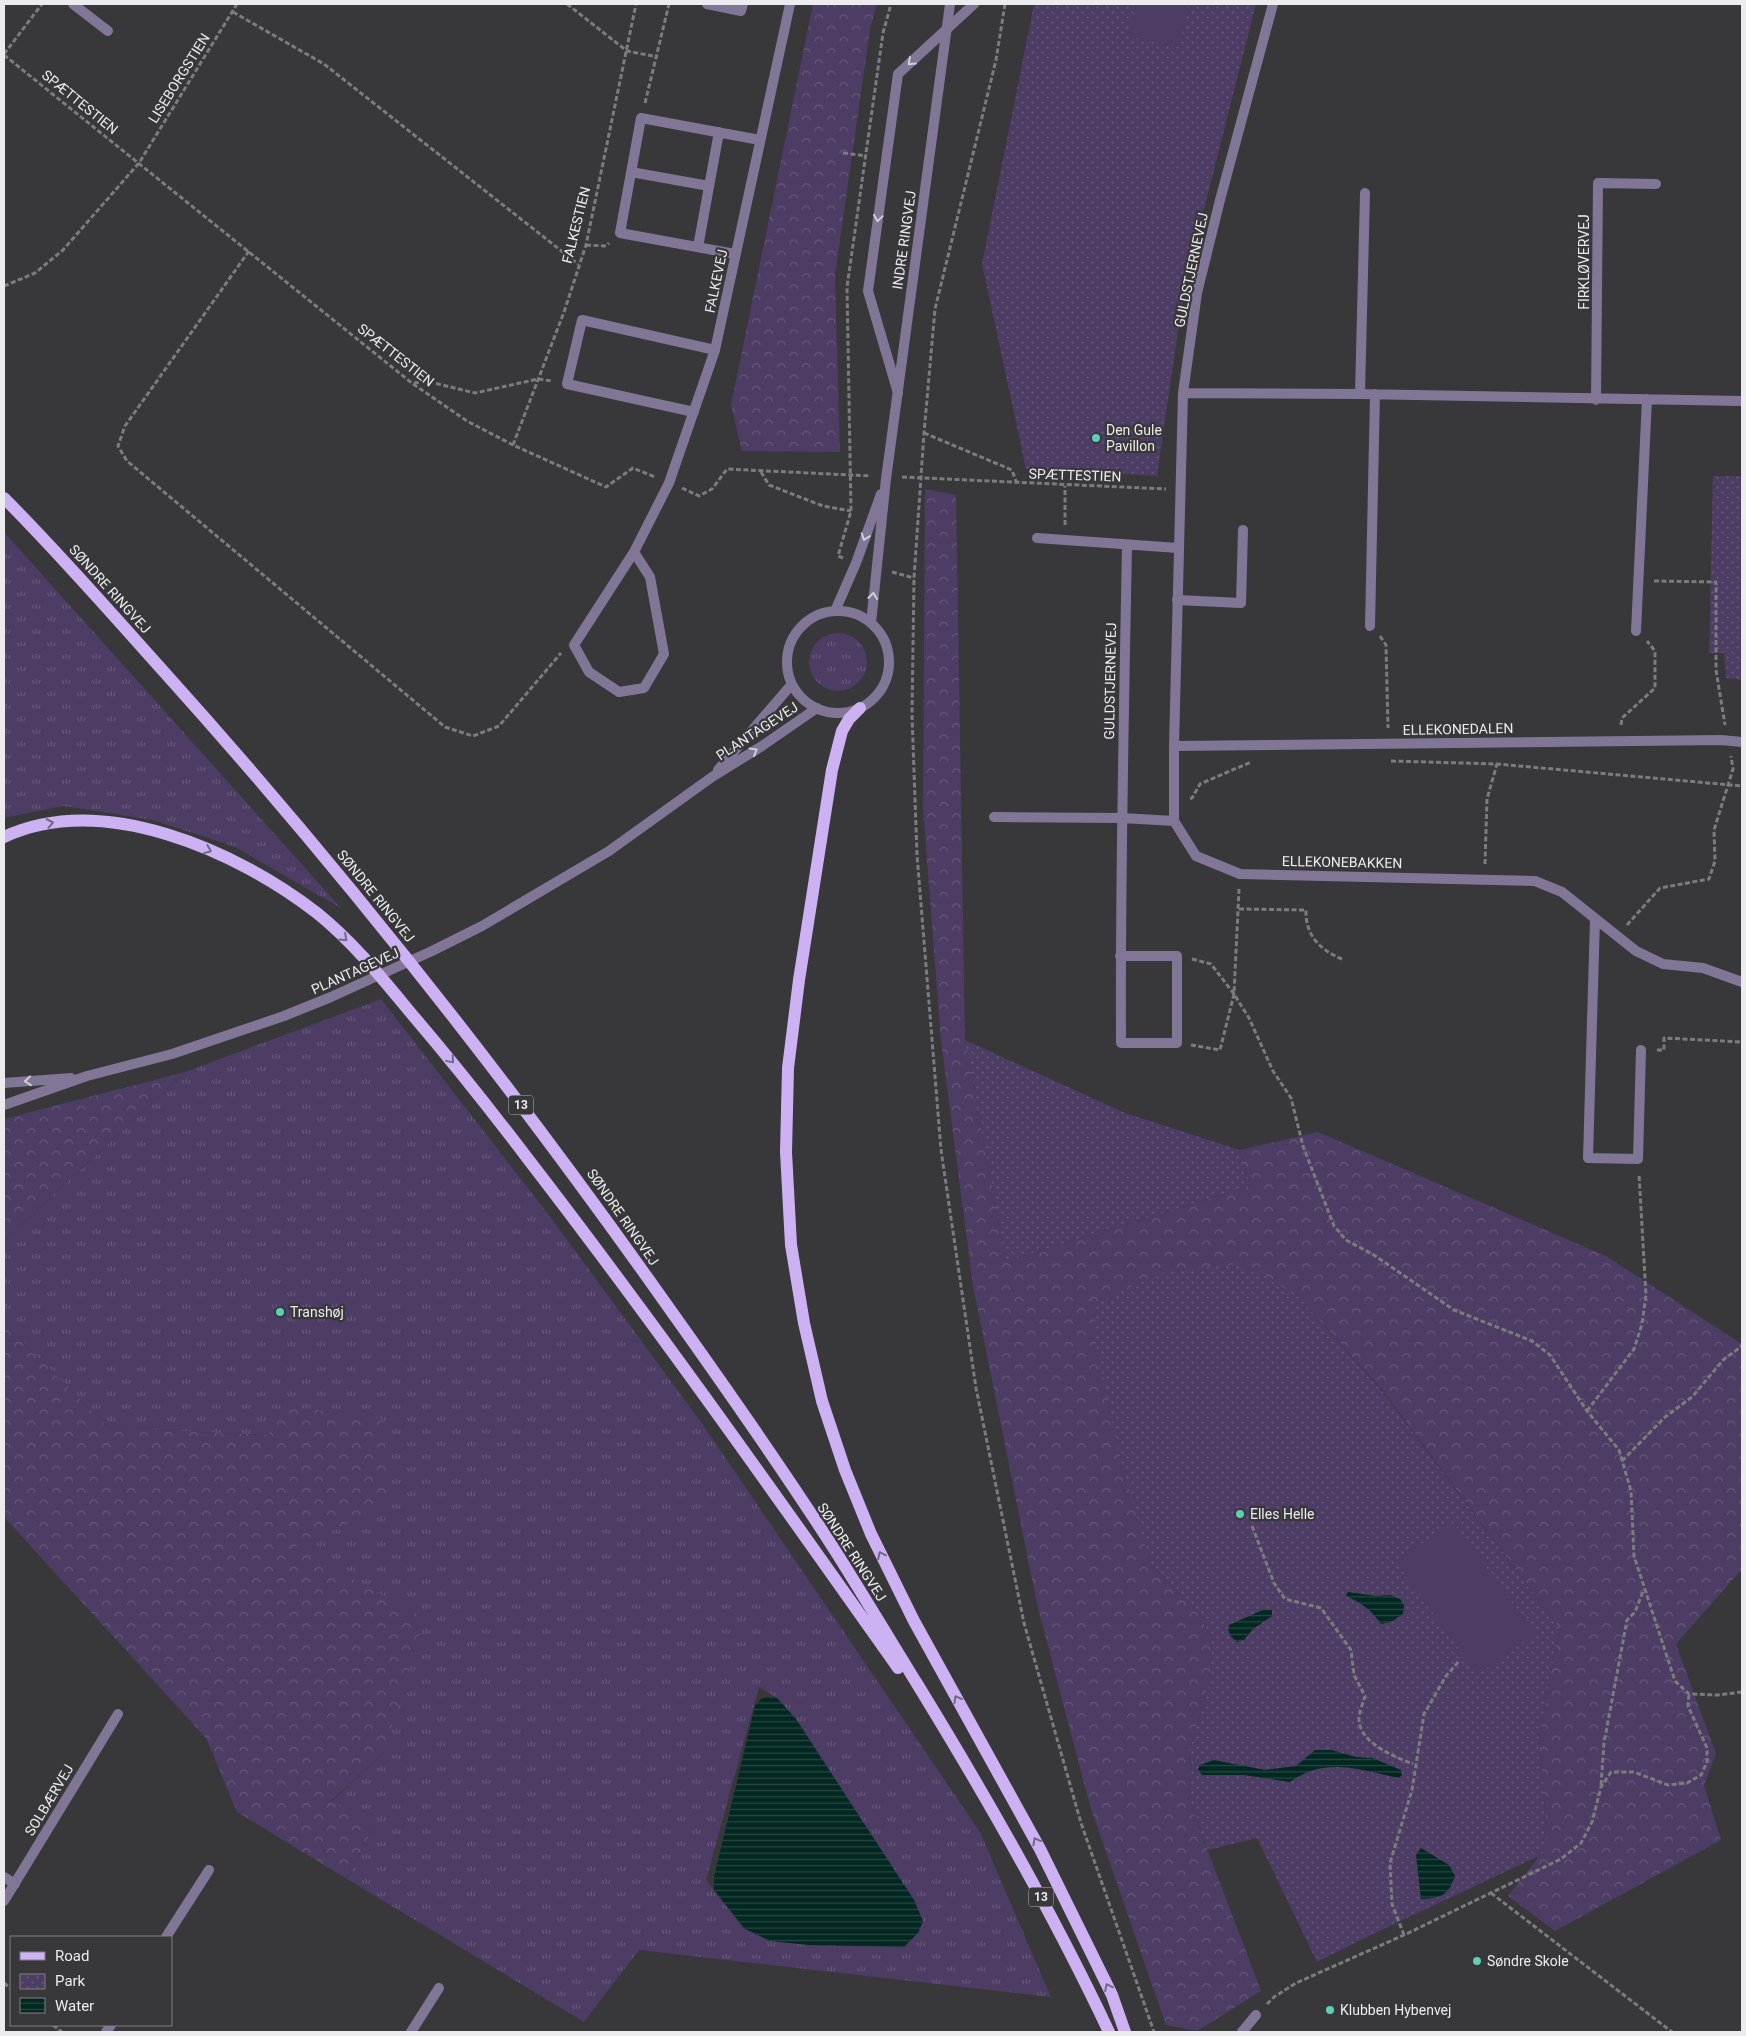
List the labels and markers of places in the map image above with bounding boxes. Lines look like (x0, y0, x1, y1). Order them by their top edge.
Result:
place label: Den Gule Pavillon (1106, 422, 1162, 454)
marker: Den Gule Pavillon (1090, 432, 1102, 444)
place label: Transhøj (290, 1304, 344, 1320)
marker: Transhøj (274, 1306, 286, 1318)
place label: Elles Helle (1250, 1506, 1315, 1522)
marker: Elles Helle (1234, 1508, 1246, 1520)
place label: Søndre Skole (1487, 1953, 1569, 1969)
marker: Søndre Skole (1471, 1955, 1483, 1967)
place label: Klubben Hybenvej (1340, 2002, 1451, 2018)
marker: Klubben Hybenvej (1324, 2004, 1336, 2016)

